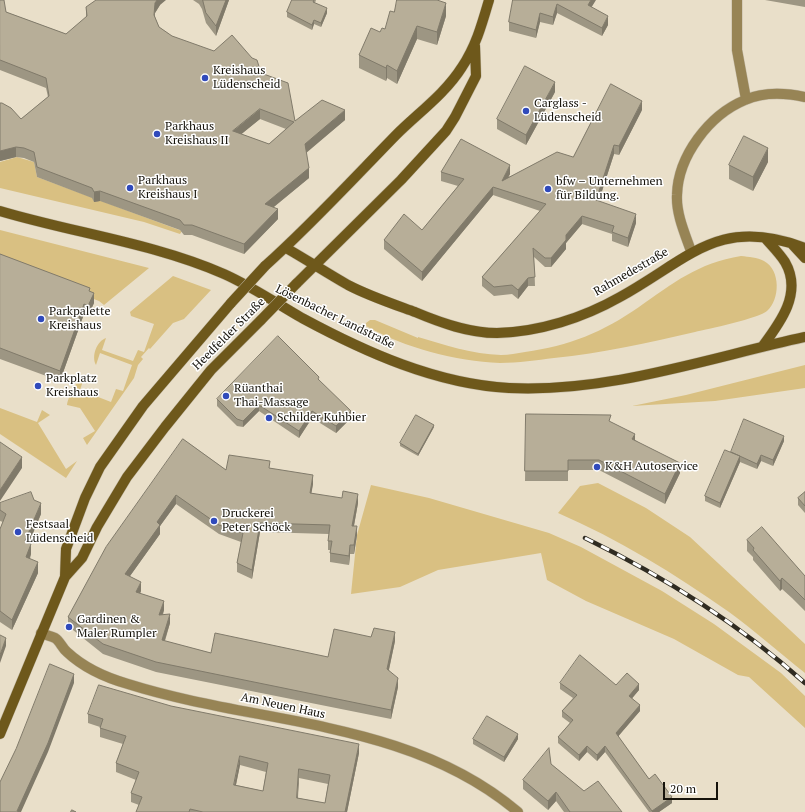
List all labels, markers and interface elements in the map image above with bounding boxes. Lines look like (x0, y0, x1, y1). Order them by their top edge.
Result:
place label: Kreishaus Lüdenscheid (213, 64, 280, 92)
marker: Kreishaus Lüdenscheid (200, 73, 210, 83)
place label: Carglass - Lüdenscheid (534, 97, 601, 125)
marker: Carglass - Lüdenscheid (521, 106, 531, 116)
place label: Parkhaus Kreishaus II (165, 120, 229, 148)
marker: Parkhaus Kreishaus II (152, 129, 162, 139)
place label: Parkhaus Kreishaus I (138, 174, 198, 202)
place label: bfw – Unternehmen für Bildung. (556, 175, 663, 203)
marker: Parkhaus Kreishaus I (125, 183, 135, 193)
marker: bfw – Unternehmen für Bildung. (543, 184, 553, 194)
street label: Rahmedestraße (591, 245, 671, 299)
street label: Lösenbacher Landstraße (273, 282, 397, 352)
street label: Heedfelder Straße (190, 295, 268, 373)
place label: Parkpalette Kreishaus (49, 305, 110, 333)
marker: Parkpalette Kreishaus (36, 314, 46, 324)
place label: Parkplatz Kreishaus (46, 372, 98, 400)
marker: Parkplatz Kreishaus (33, 381, 43, 391)
place label: Rüanthai Thai-Massage (234, 382, 309, 410)
marker: Rüanthai Thai-Massage (221, 391, 231, 401)
place label: Schilder Kuhbier (277, 411, 366, 425)
marker: Schilder Kuhbier (264, 413, 274, 423)
place label: K&H Autoservice (605, 460, 698, 474)
marker: K&H Autoservice (592, 462, 602, 472)
place label: Druckerei Peter Schöck (222, 507, 290, 535)
marker: Druckerei Peter Schöck (209, 516, 219, 526)
place label: Festsaal Lüdenscheid (26, 518, 93, 546)
marker: Festsaal Lüdenscheid (13, 527, 23, 537)
place label: Gardinen & Maler Rumpler (77, 613, 157, 641)
marker: Gardinen & Maler Rumpler (64, 622, 74, 632)
street label: Am Neuen Haus (239, 690, 327, 722)
scale bar (665, 774, 720, 800)
text: 20 m (670, 781, 696, 796)

